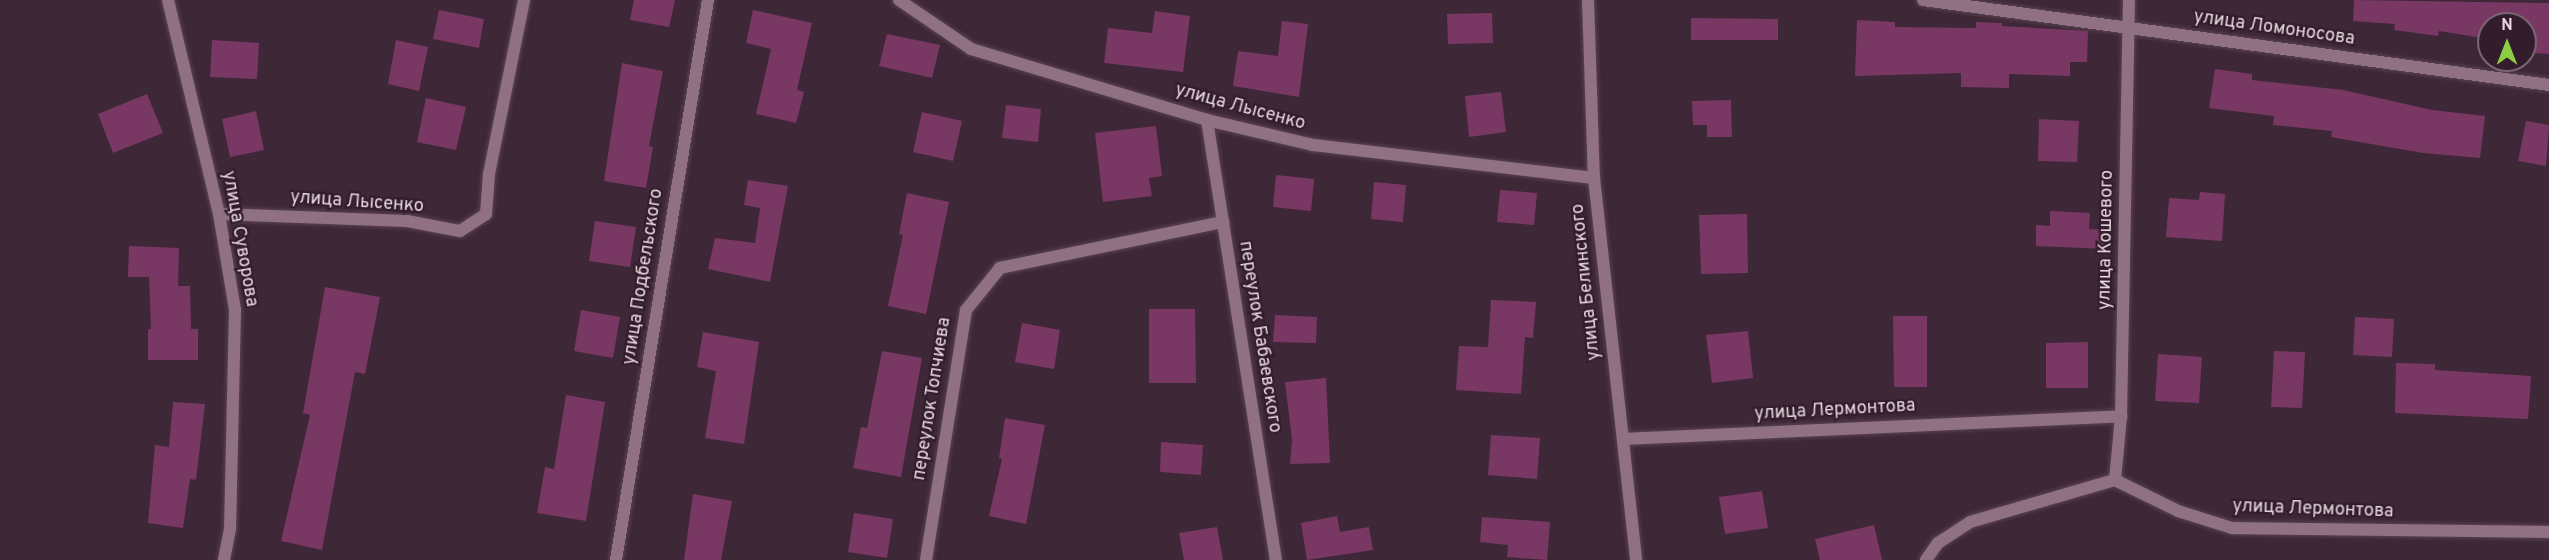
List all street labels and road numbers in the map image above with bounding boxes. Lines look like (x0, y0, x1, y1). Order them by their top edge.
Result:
street label: улица Ломоносова (2192, 7, 2356, 51)
street label: улица Лысенко (1173, 80, 1307, 136)
street label: улица Суворова (216, 169, 262, 309)
street label: улица Кошевого (2095, 170, 2119, 310)
street label: улица Подбельского (619, 187, 669, 367)
street label: улица Лысенко (289, 188, 425, 218)
street label: улица Белинского (1568, 203, 1606, 361)
street label: переулок Бабаевского (1233, 240, 1285, 434)
street label: переулок Топчиева (909, 316, 957, 482)
street label: улица Лермонтова (1754, 396, 1916, 426)
street label: улица Лермонтова (2232, 496, 2394, 524)

